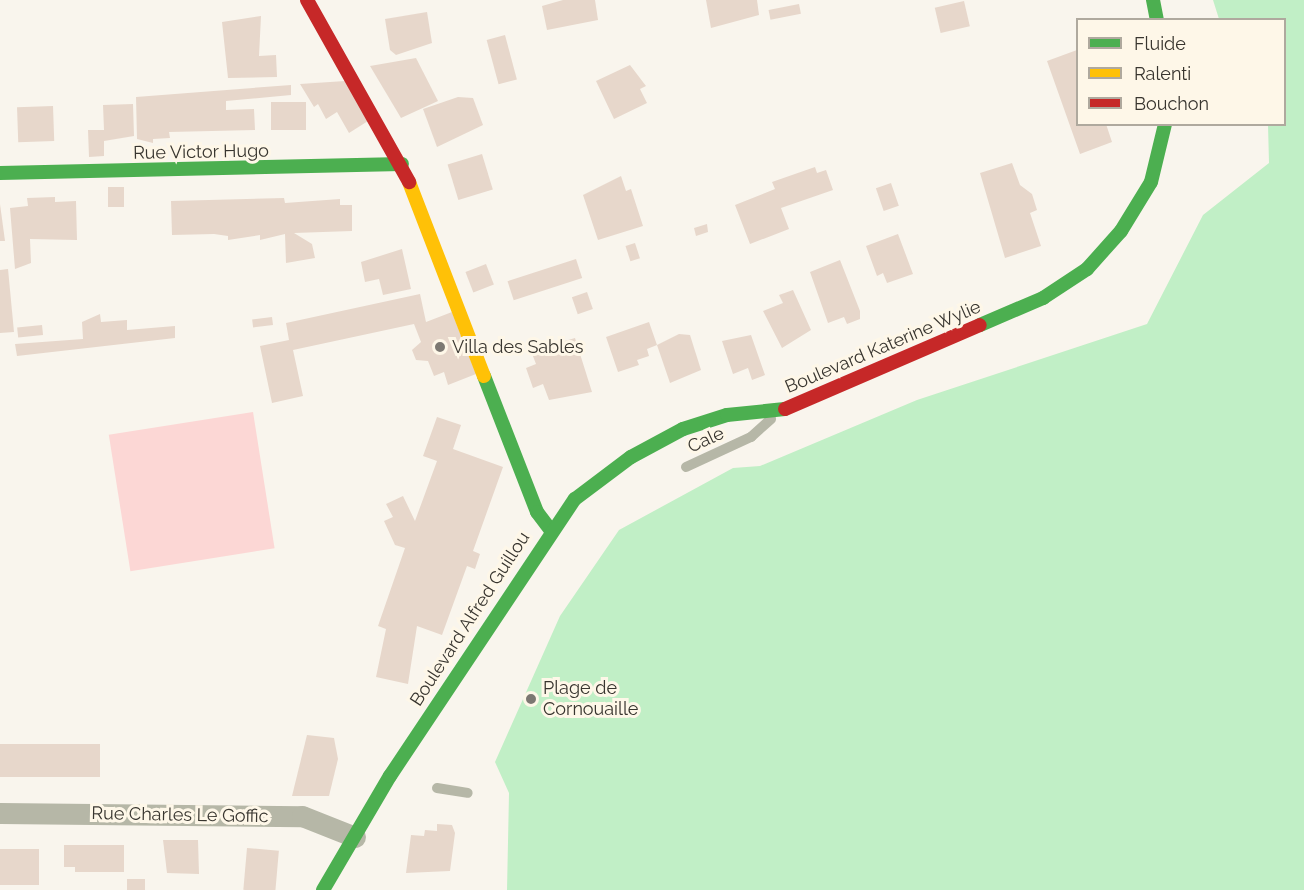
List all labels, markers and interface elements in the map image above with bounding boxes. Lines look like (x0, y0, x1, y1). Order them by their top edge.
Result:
legend (1076, 18, 1286, 126)
text: Fluide (1134, 33, 1186, 54)
text: Ralenti (1134, 63, 1191, 84)
text: Bouchon (1134, 93, 1209, 114)
street label: Rue Victor Hugo (132, 140, 270, 164)
street label: Boulevard Katerine Wylie (782, 296, 984, 398)
place label: Villa des Sables (452, 336, 583, 358)
marker: Villa des Sables (433, 340, 447, 354)
street label: Cale (684, 422, 728, 458)
street label: Boulevard Alfred Guillou (405, 528, 535, 710)
place label: Plage de Cornouaille (543, 678, 638, 720)
marker: Plage de Cornouaille (524, 692, 538, 706)
street label: Rue Charles Le Goffic (91, 803, 269, 827)

